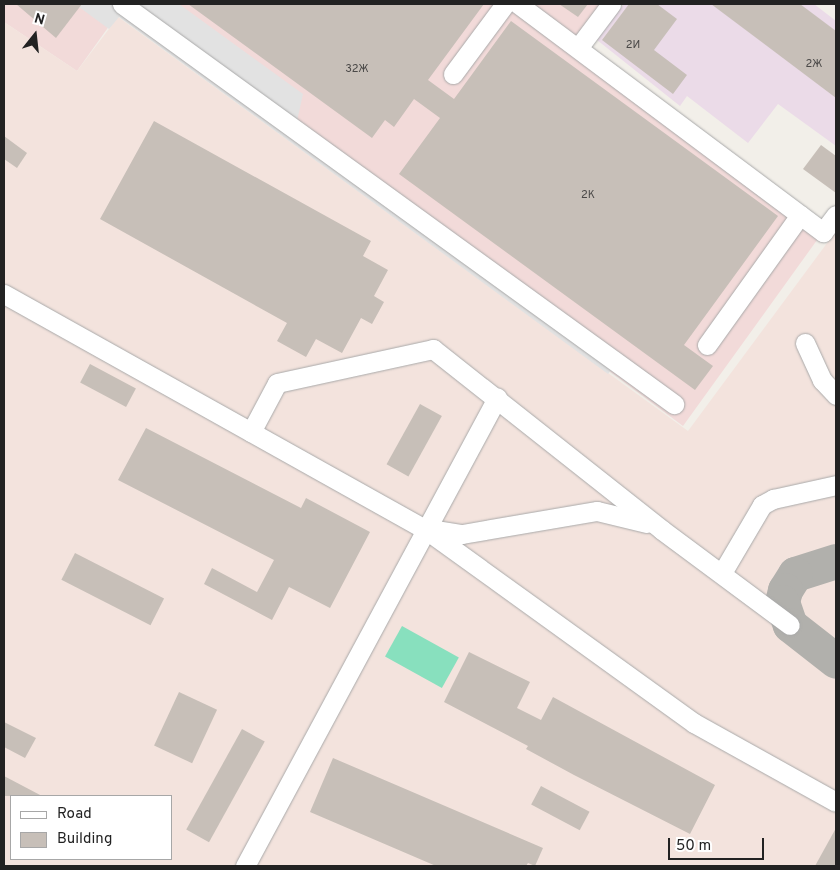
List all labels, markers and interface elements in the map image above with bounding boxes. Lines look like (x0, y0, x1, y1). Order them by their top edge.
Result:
north arrow (10, 10, 60, 60)
text: N (32, 11, 46, 30)
house number: 2И (626, 38, 640, 52)
house number: 2Ж (805, 57, 823, 71)
house number: 32Ж (345, 62, 369, 76)
house number: 2К (581, 188, 595, 202)
legend (10, 795, 172, 860)
text: Road (57, 805, 92, 824)
scale bar (670, 828, 766, 860)
text: Building (57, 830, 112, 849)
text: 50 m (676, 837, 711, 856)

